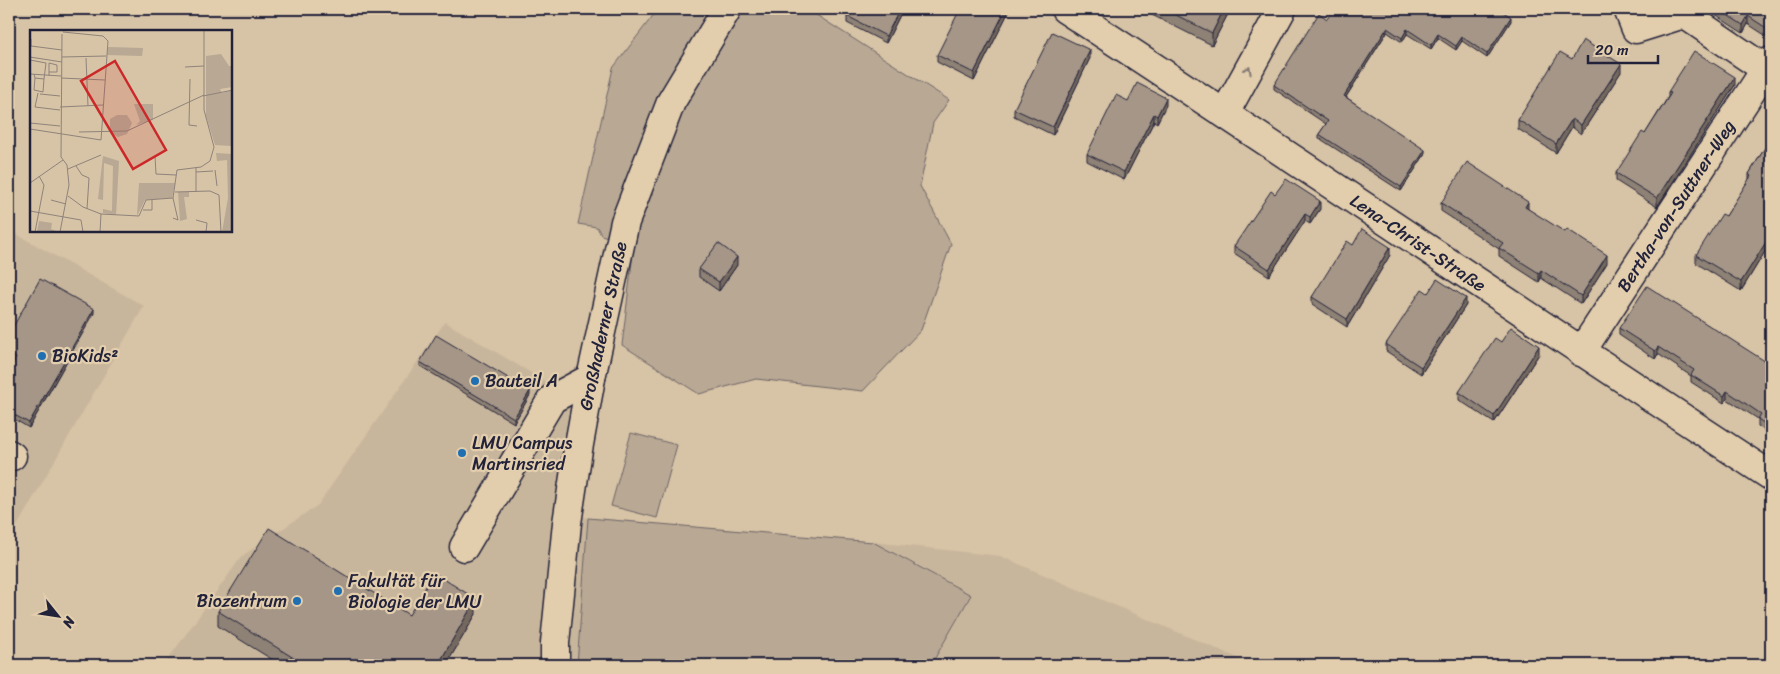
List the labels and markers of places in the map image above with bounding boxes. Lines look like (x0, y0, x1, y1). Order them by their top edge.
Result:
place label: BioKids² (52, 340, 118, 372)
marker: BioKids² (36, 350, 48, 362)
place label: Bauteil A (485, 365, 558, 397)
marker: Bauteil A (469, 375, 481, 387)
place label: LMU Campus Martinsried (472, 427, 573, 480)
marker: LMU Campus Martinsried (456, 447, 468, 459)
place label: Fakultät für Biologie der LMU (348, 565, 482, 618)
place label: Biozentrum (196, 585, 287, 617)
marker: Fakultät für Biologie der LMU (332, 585, 344, 597)
marker: Biozentrum (291, 595, 303, 607)

